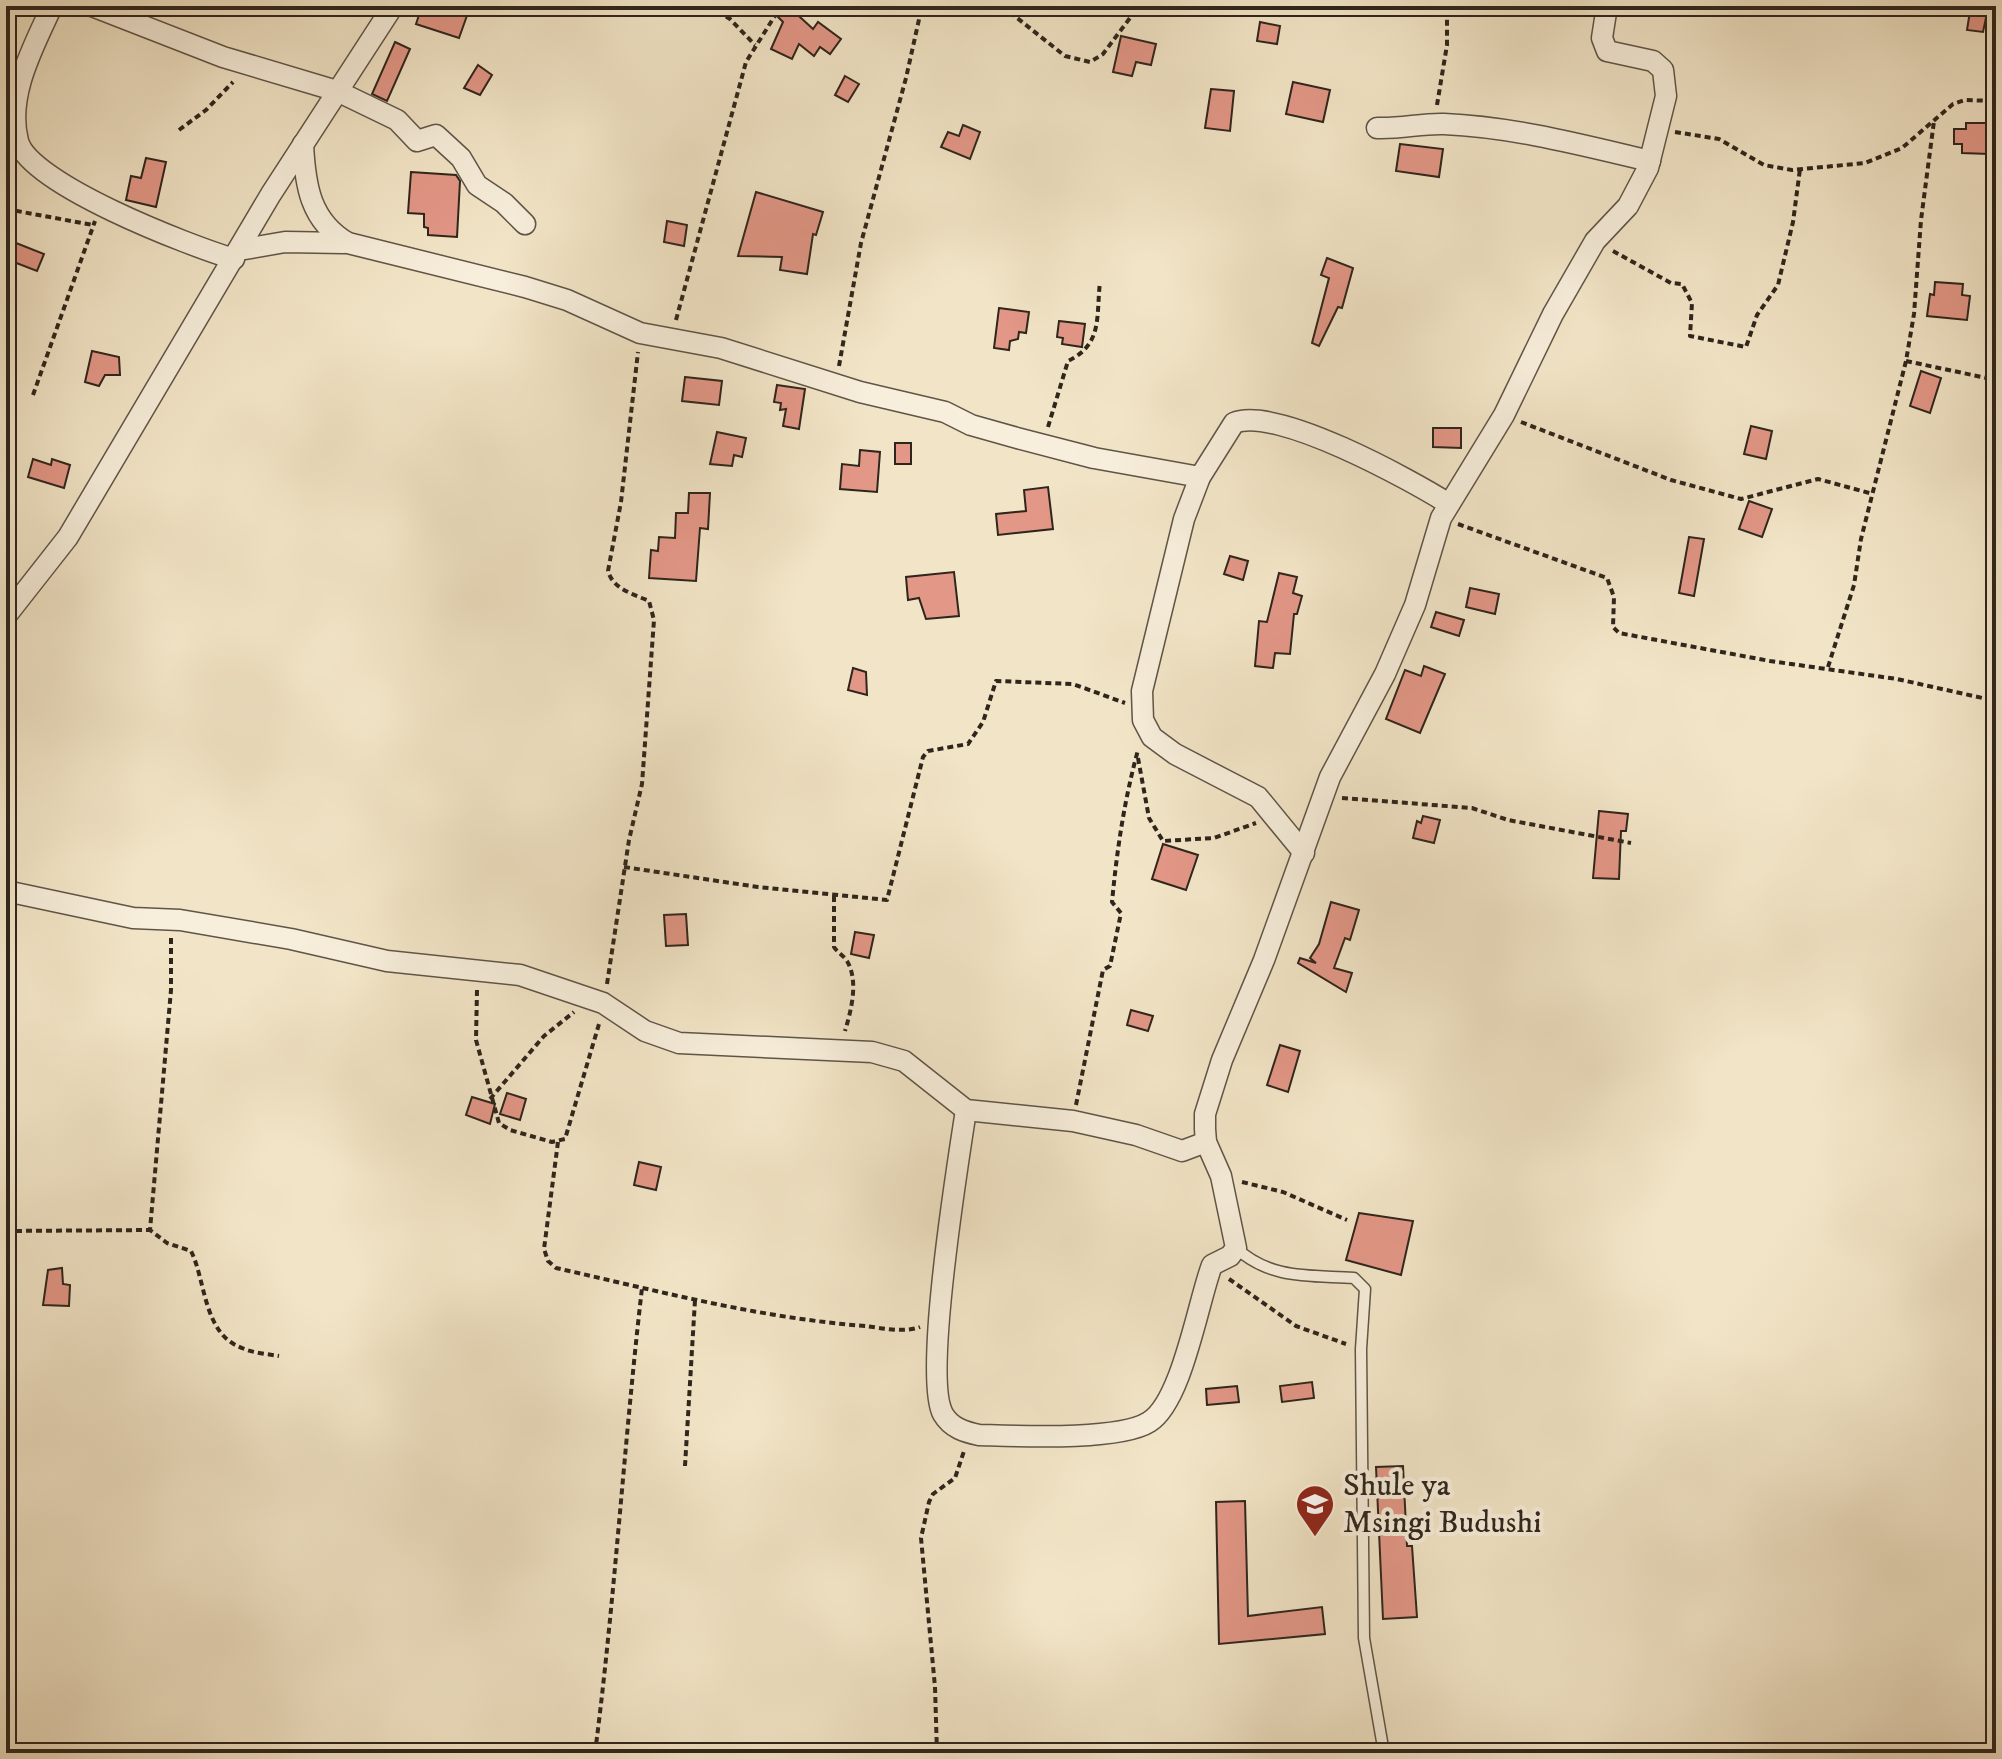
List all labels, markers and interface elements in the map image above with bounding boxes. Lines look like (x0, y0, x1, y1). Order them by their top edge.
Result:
place label: Shule ya Msingi Budushi (1343, 1466, 1541, 1543)
school or university icon: Shule ya Msingi Budushi (1294, 1483, 1336, 1538)

